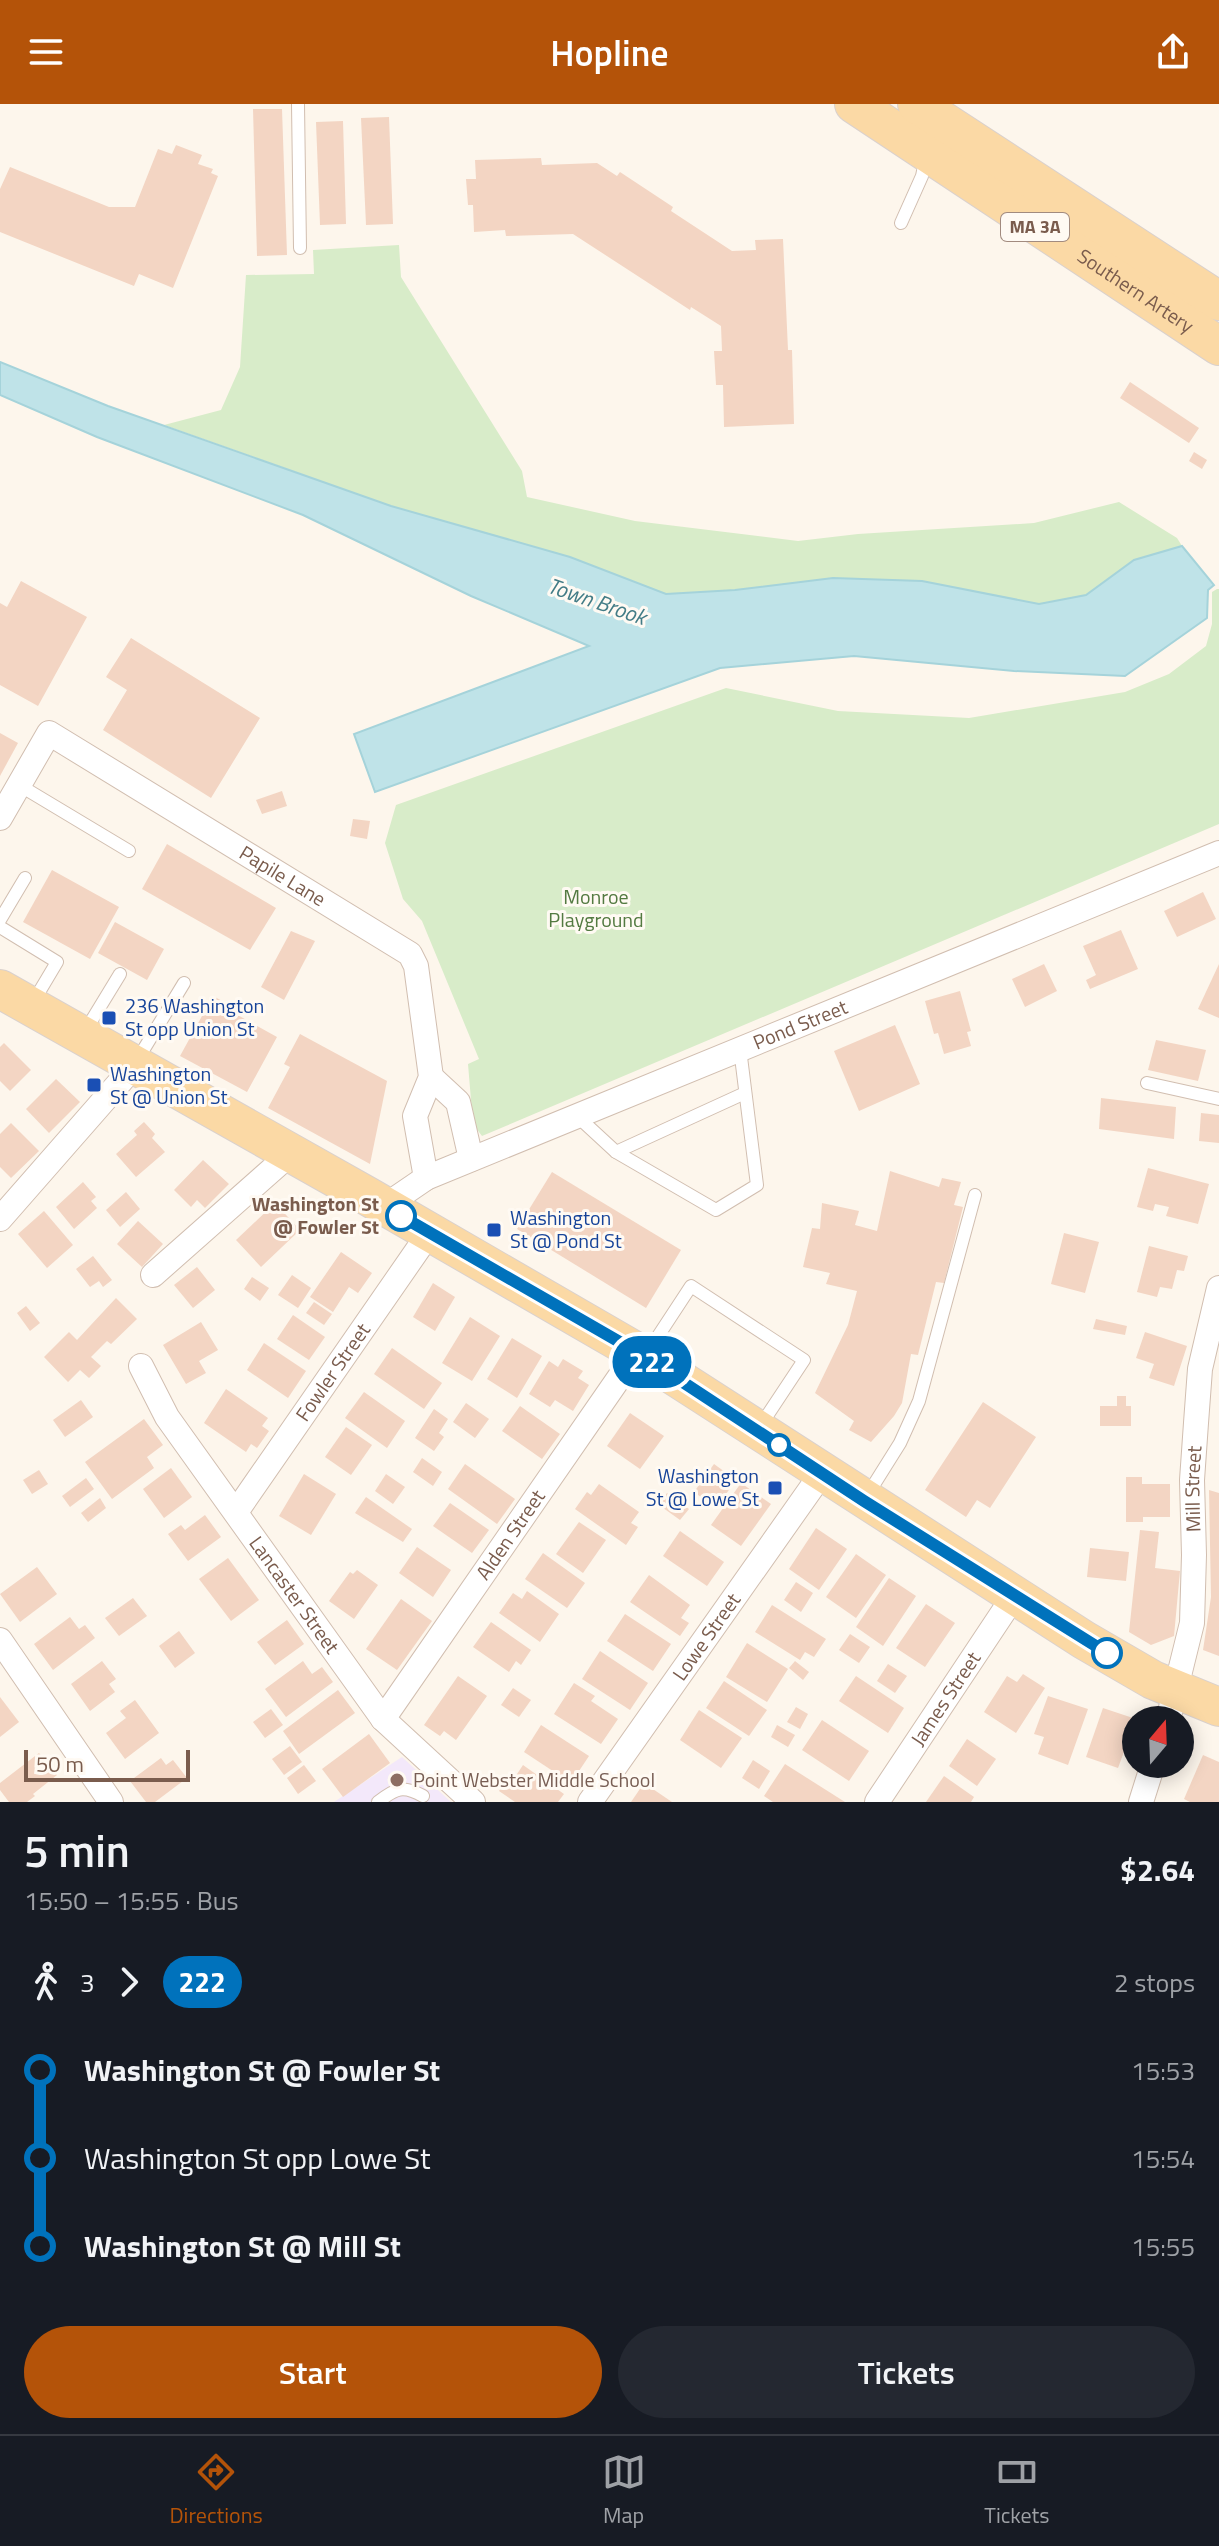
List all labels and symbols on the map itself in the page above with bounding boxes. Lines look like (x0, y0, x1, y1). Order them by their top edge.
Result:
road number: MA 3A (1001, 213, 1069, 241)
street label: Southern Artery (1071, 240, 1201, 341)
water label: Town Brook (543, 568, 653, 634)
street label: Papile Lane (234, 837, 332, 914)
park label: Monroe Playground (548, 881, 644, 935)
place label: 236 Washington St opp Union St (125, 990, 264, 1044)
street label: Pond Street (748, 991, 852, 1057)
marker: 236 Washington St opp Union St (100, 1009, 118, 1027)
place label: Washington St @ Union St (110, 1058, 227, 1112)
marker: Washington St @ Union St (85, 1076, 103, 1094)
place label: Washington St @ Fowler St (252, 1188, 379, 1242)
marker: Washington St @ Fowler St (386, 1201, 416, 1231)
place label: Washington St @ Pond St (510, 1202, 622, 1256)
marker: Washington St @ Pond St (485, 1221, 503, 1239)
street label: Fowler Street (287, 1316, 377, 1427)
line badge: 222 (606, 1336, 698, 1388)
unlabelled marker (768, 1434, 790, 1456)
street label: Mill Street (1176, 1445, 1209, 1533)
place label: Washington St @ Lowe St (646, 1460, 759, 1514)
marker: Washington St @ Lowe St (766, 1479, 784, 1497)
street label: Alden Street (468, 1483, 552, 1586)
street label: Lancaster Street (242, 1529, 348, 1660)
street label: Lowe Street (664, 1586, 748, 1687)
unlabelled marker (1092, 1638, 1122, 1668)
street label: James Street (902, 1645, 988, 1752)
north arrow (1122, 1706, 1194, 1778)
scale bar (24, 1746, 190, 1782)
place label: Point Webster Middle School (413, 1764, 655, 1795)
marker: Point Webster Middle School (388, 1771, 406, 1789)

